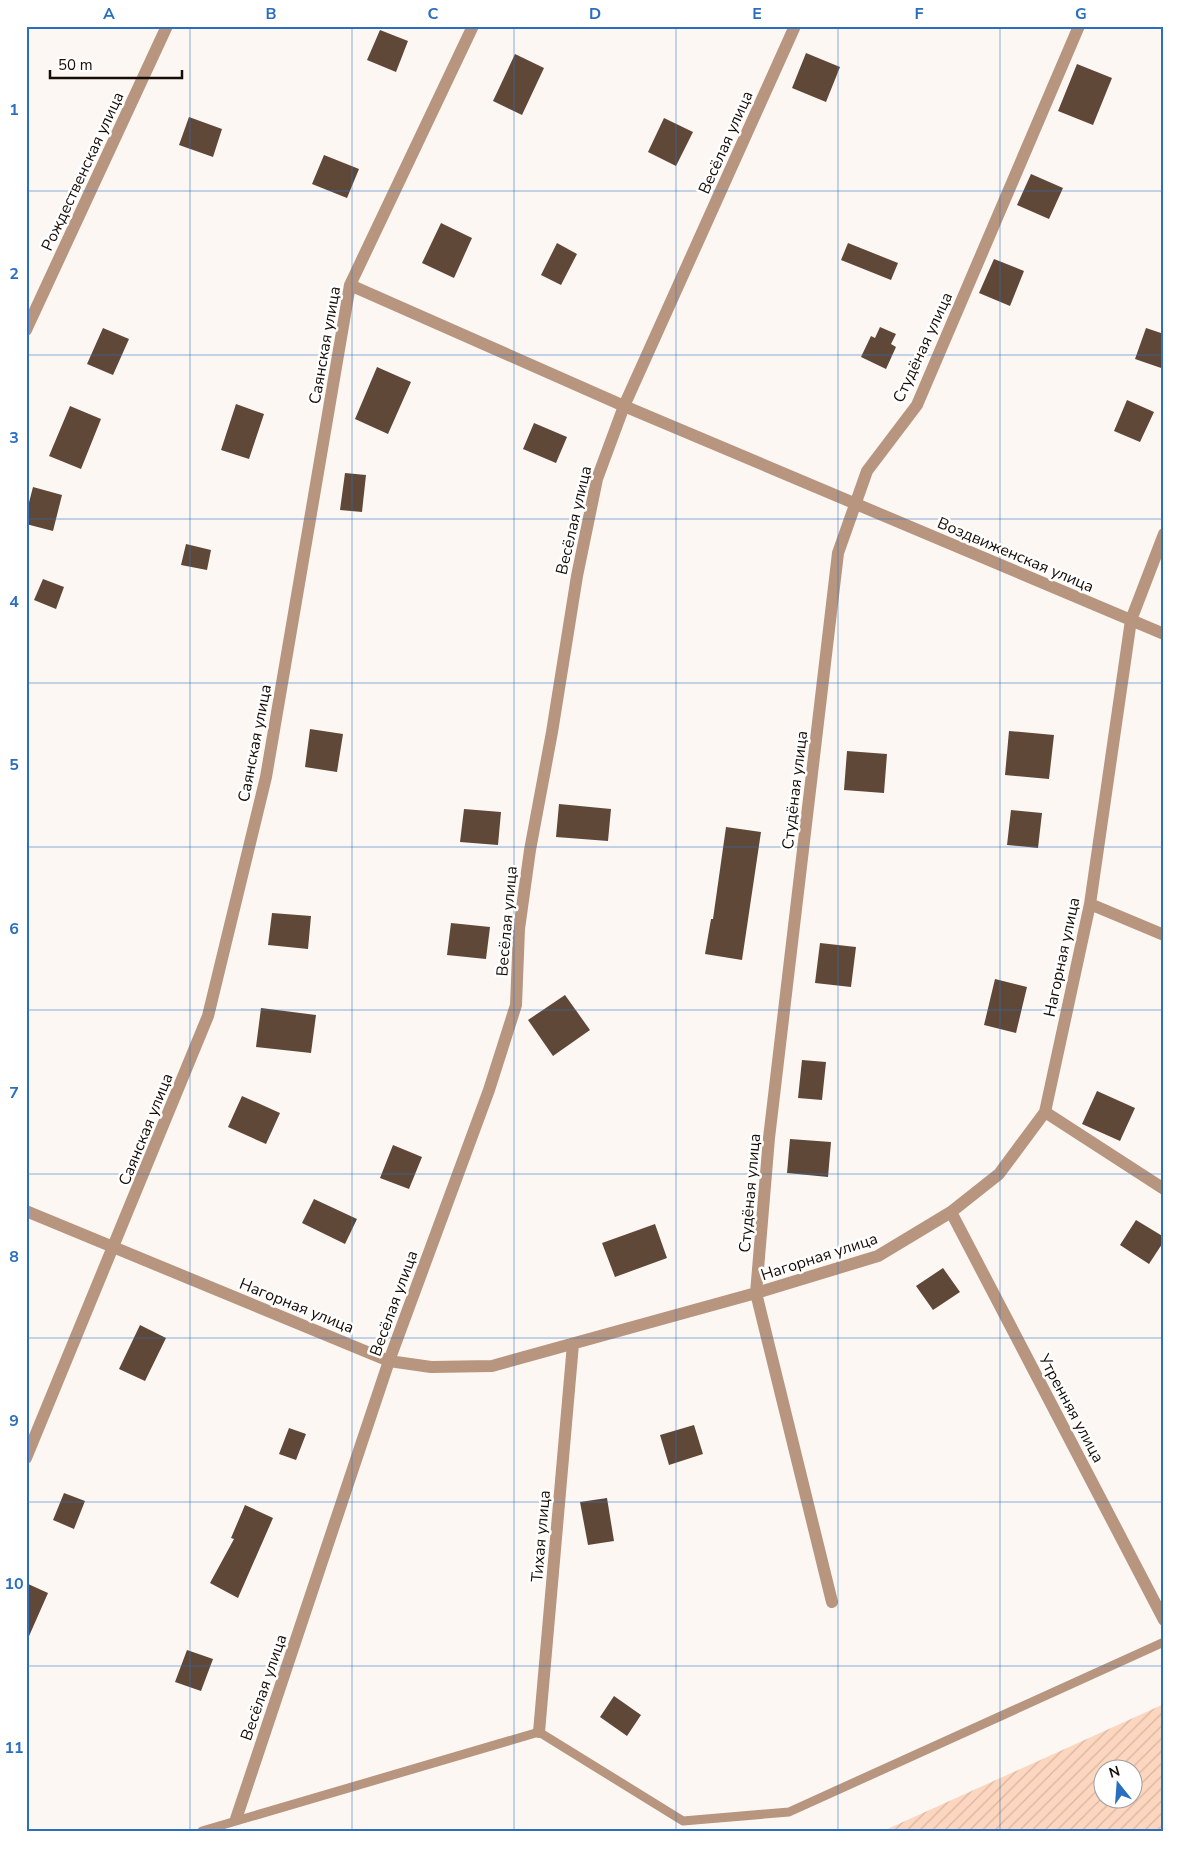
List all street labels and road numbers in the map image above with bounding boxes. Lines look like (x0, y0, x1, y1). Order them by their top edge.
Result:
street label: Весёлая улица (693, 87, 759, 198)
street label: Рождественская улица (36, 88, 129, 255)
street label: Саянская улица (304, 285, 346, 406)
street label: Студёная улица (888, 289, 958, 406)
street label: Весёлая улица (551, 464, 597, 577)
street label: Воздвиженская улица (934, 512, 1097, 598)
street label: Саянская улица (233, 683, 277, 804)
street label: Студёная улица (777, 729, 813, 851)
street label: Весёлая улица (491, 865, 523, 977)
street label: Нагорная улица (1039, 895, 1085, 1019)
street label: Саянская улица (113, 1070, 178, 1189)
street label: Студёная улица (734, 1133, 766, 1254)
street label: Нагорная улица (758, 1228, 881, 1286)
street label: Весёлая улица (365, 1247, 423, 1359)
street label: Нагорная улица (236, 1273, 357, 1339)
street label: Утренняя улица (1033, 1349, 1109, 1467)
street label: Тихая улица (526, 1489, 556, 1583)
street label: Весёлая улица (235, 1631, 292, 1743)

